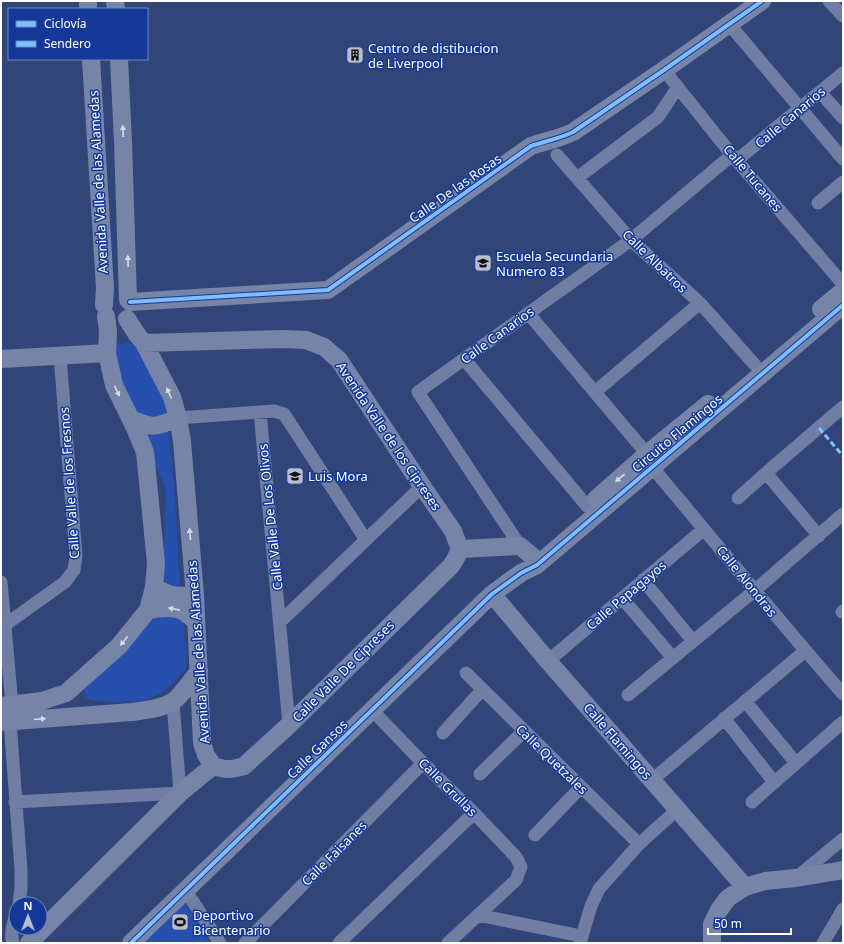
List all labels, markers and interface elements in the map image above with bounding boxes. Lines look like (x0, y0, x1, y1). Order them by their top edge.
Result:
legend (8, 8, 148, 60)
text: Ciclovía (44, 15, 86, 32)
text: Sendero (44, 35, 91, 52)
place label: Centro de distibucion de Liverpool (368, 39, 498, 72)
building icon: Centro de distibucion de Liverpool (345, 45, 365, 65)
street label: Calle Canarios (751, 82, 829, 152)
street label: Avenida Valle de las Alamedas (84, 90, 112, 274)
one-way arrow (119, 125, 126, 137)
street label: Calle Tucanes (720, 141, 786, 215)
street label: Calle De las Rosas (405, 149, 505, 227)
street label: Calle Albatros (619, 225, 691, 297)
place label: Escuela Secundaria Numero 83 (496, 247, 613, 280)
school or university icon: Escuela Secundaria Numero 83 (473, 253, 493, 273)
one-way arrow (124, 255, 131, 267)
street label: Calle Canarios (457, 302, 537, 368)
street label: Avenida Valle de los Cipreses (332, 358, 446, 514)
one-way arrow (114, 385, 120, 396)
one-way arrow (166, 386, 172, 398)
street label: Circuito Flamingos (628, 390, 726, 476)
street label: Calle Valle de los Fresnos (55, 406, 83, 560)
street label: Calle Valle De Los Olivos (253, 443, 287, 591)
school or university icon: Luis Mora (285, 466, 305, 486)
place label: Luis Mora (308, 467, 368, 485)
one-way arrow (615, 473, 626, 482)
one-way arrow (186, 528, 193, 540)
street label: Calle Alondras (713, 541, 781, 621)
street label: Calle Papagayos (582, 556, 670, 634)
street label: Avenida Valle de las Alamedas (183, 560, 213, 744)
one-way arrow (167, 606, 180, 612)
street label: Calle Valle De Cipreses (288, 616, 398, 726)
one-way arrow (119, 635, 128, 646)
street label: Calle Flamingos (580, 699, 656, 783)
street label: Calle Gansos (283, 715, 351, 783)
one-way arrow (34, 716, 46, 722)
street label: Calle Quetzales (512, 720, 592, 798)
street label: Calle Grullas (415, 754, 481, 820)
street label: Calle Faisanes (297, 816, 371, 890)
north arrow (8, 896, 48, 936)
text: N (24, 898, 32, 913)
place label: Deportivo Bicentenario (193, 906, 270, 939)
scale bar (708, 910, 791, 936)
sports icon: Deportivo Bicentenario (170, 912, 190, 932)
text: 50 m (714, 915, 742, 932)

